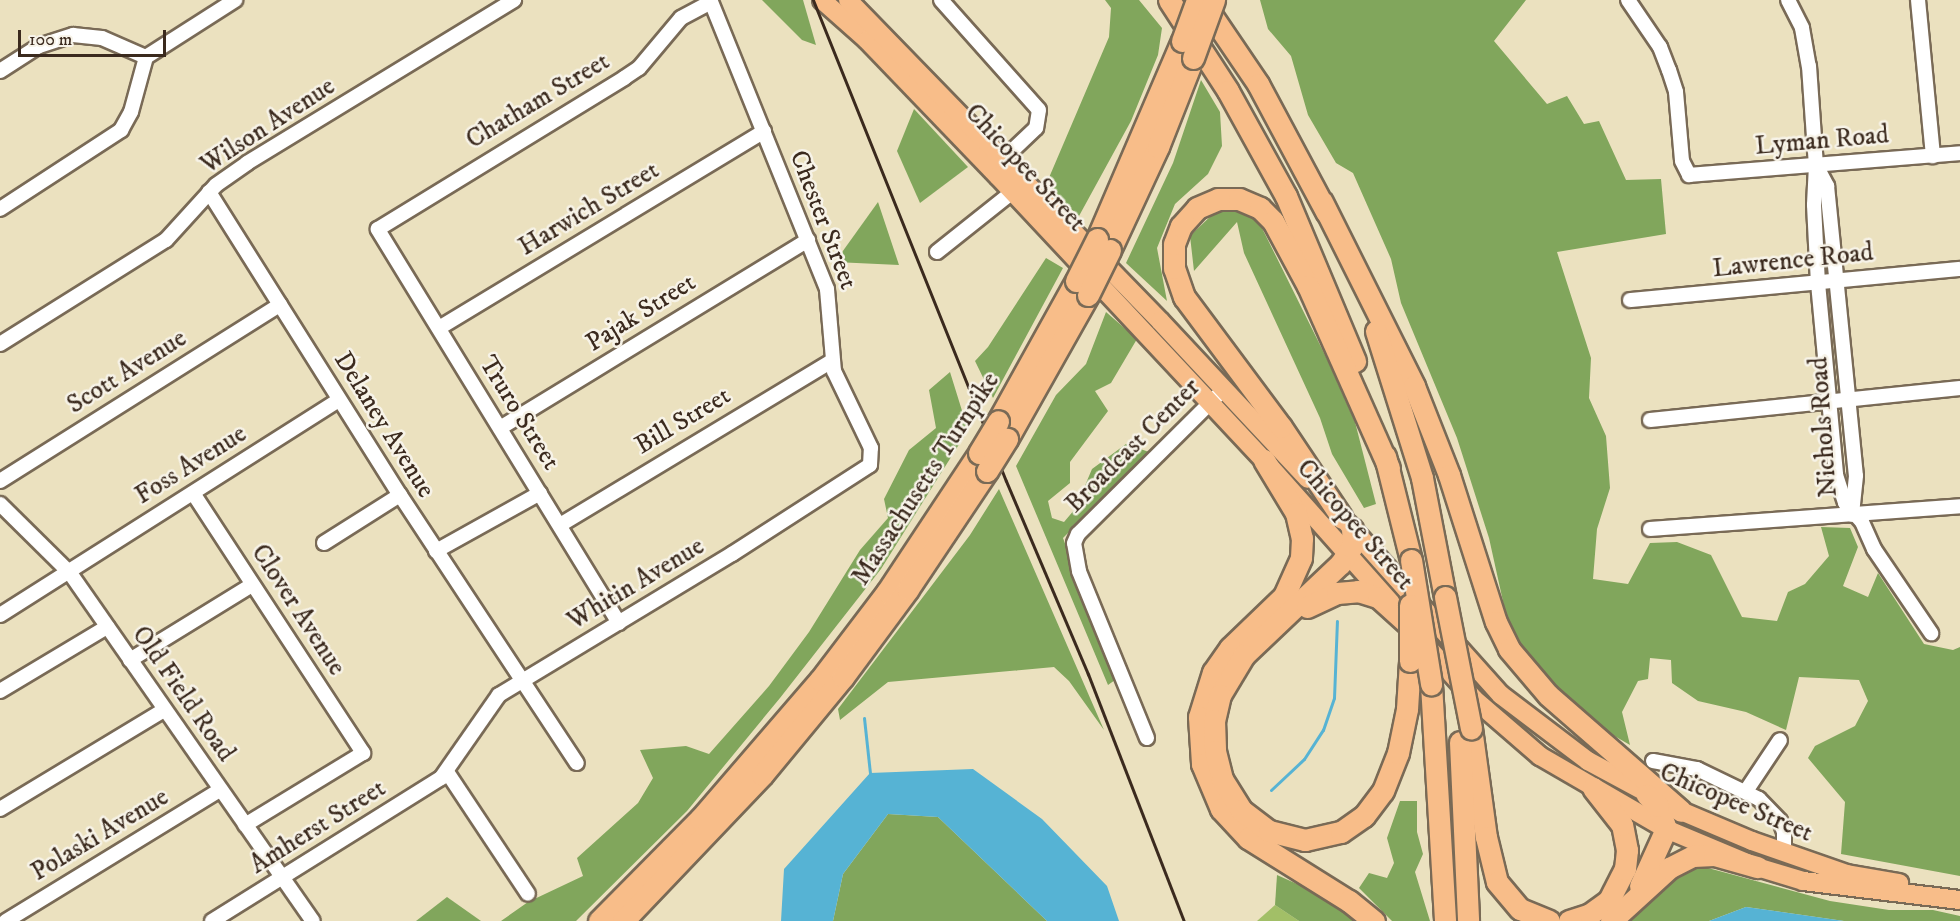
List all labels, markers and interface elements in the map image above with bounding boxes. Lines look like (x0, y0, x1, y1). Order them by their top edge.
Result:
scale bar (21, 18, 170, 56)
text: 100 m (29, 29, 72, 51)
street label: Chatham Street (461, 46, 615, 156)
street label: Wilson Avenue (195, 71, 341, 181)
street label: Chicopee Street (958, 98, 1092, 238)
street label: Lyman Road (1754, 120, 1890, 162)
street label: Chester Street (782, 146, 864, 294)
street label: Harwich Street (513, 155, 665, 263)
street label: Lawrence Road (1711, 237, 1875, 285)
street label: Pajak Street (580, 267, 702, 359)
street label: Scott Avenue (62, 323, 192, 421)
street label: Delaney Avenue (327, 346, 441, 504)
street label: Truro Street (472, 350, 566, 476)
street label: Nichols Road (1804, 356, 1844, 498)
street label: Massachusetts Turnpike (845, 367, 1007, 591)
street label: Broadcast Center (1059, 372, 1207, 520)
street label: Bill Street (630, 380, 736, 462)
street label: Foss Avenue (129, 418, 253, 512)
street label: Chicopee Street (1290, 453, 1420, 597)
street label: Whitin Avenue (562, 531, 710, 637)
street label: Clover Avenue (244, 539, 352, 681)
street label: Old Field Road (125, 620, 241, 768)
street label: Chicopee Street (1655, 757, 1817, 849)
street label: Amherst Street (244, 773, 392, 881)
street label: Polaski Avenue (26, 782, 174, 888)

